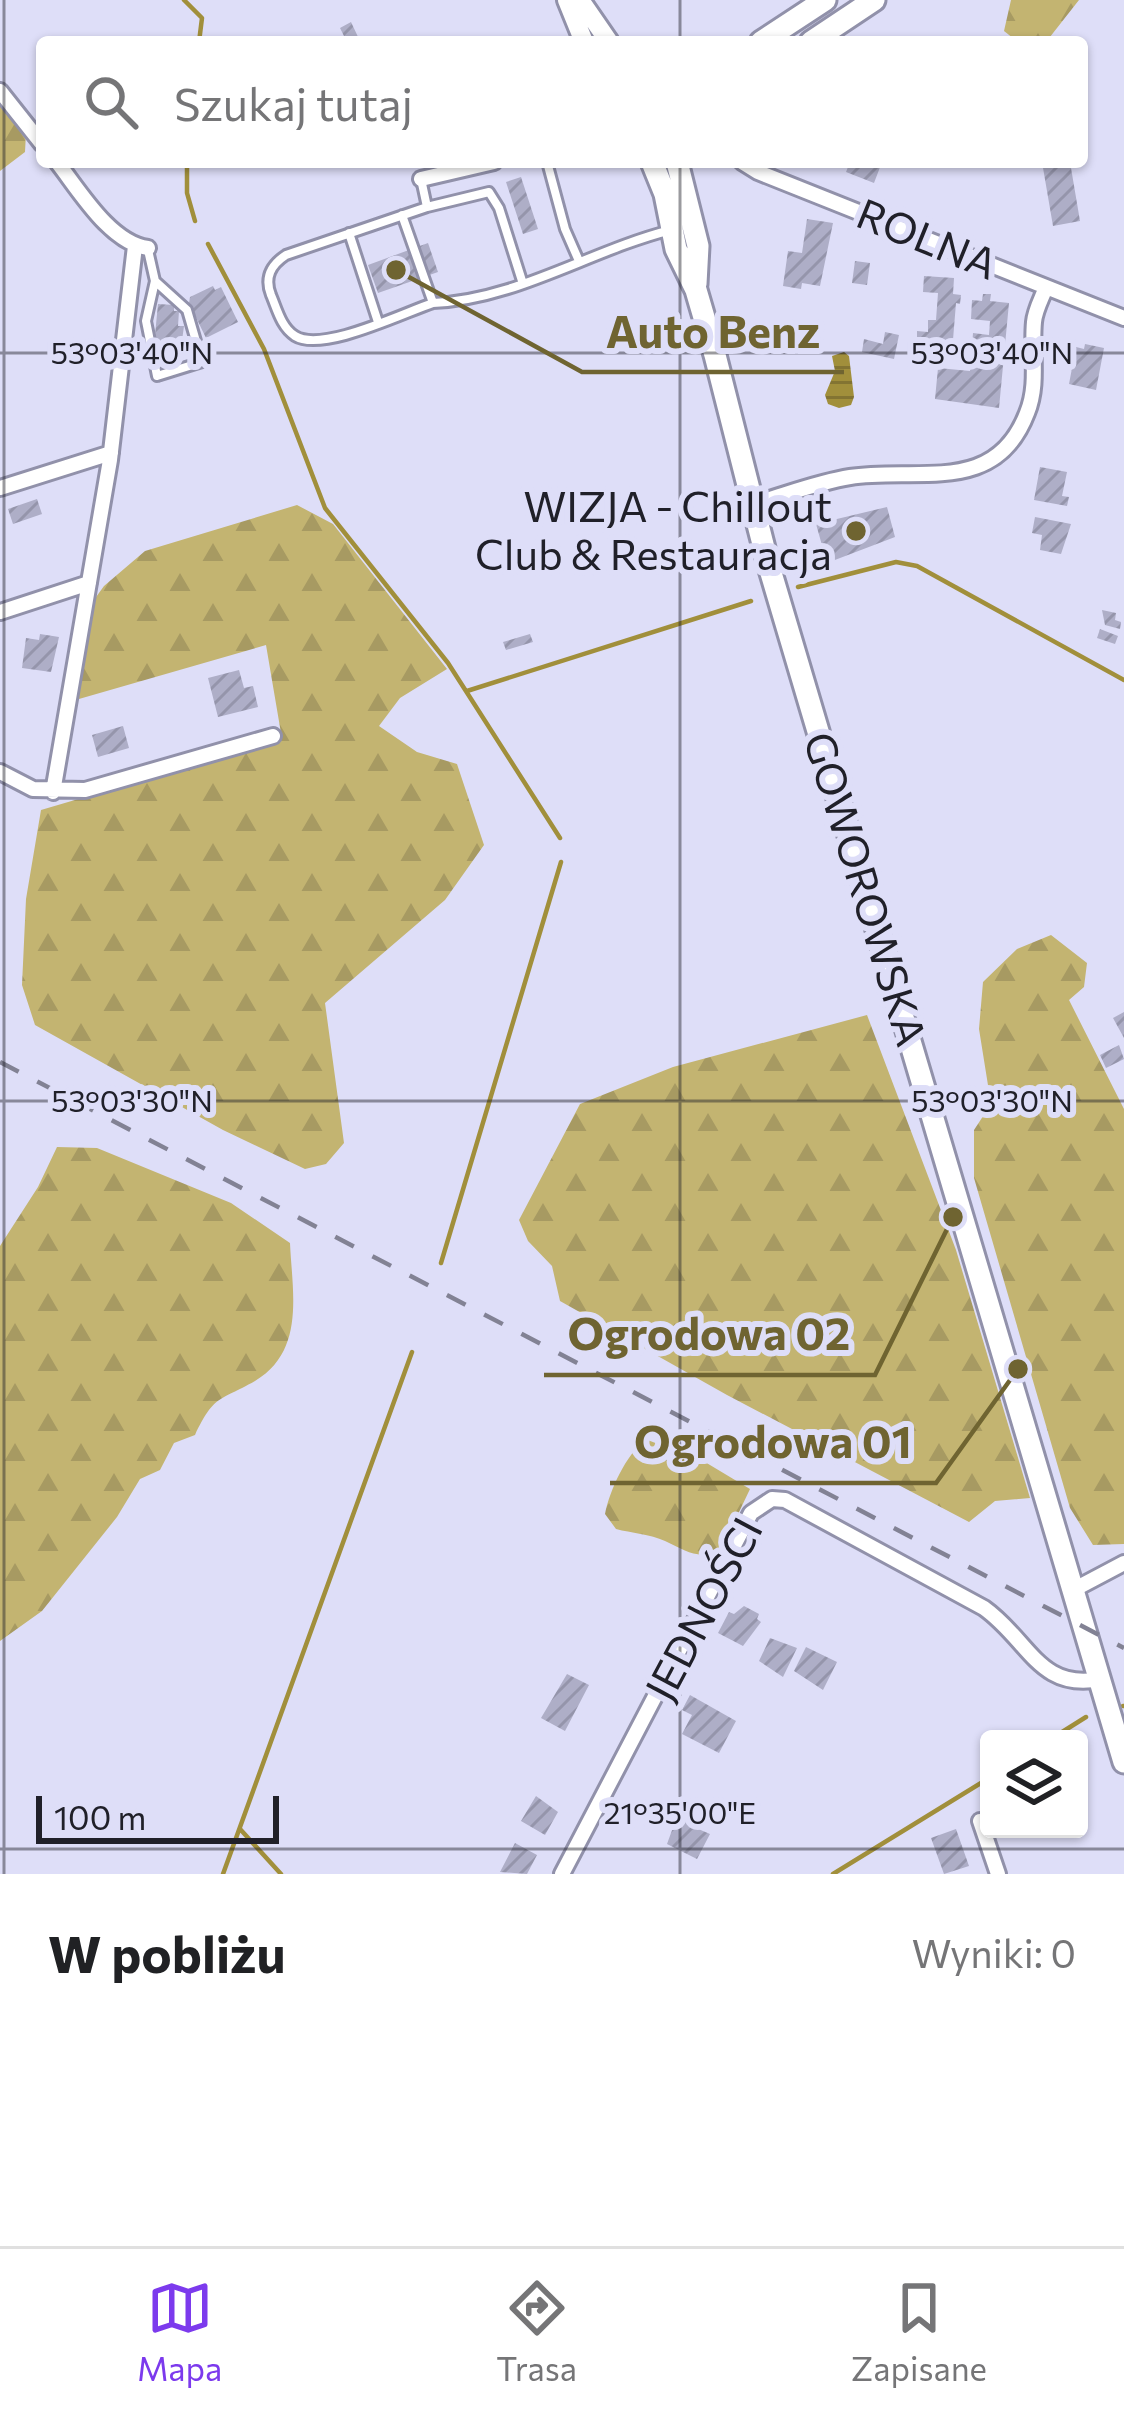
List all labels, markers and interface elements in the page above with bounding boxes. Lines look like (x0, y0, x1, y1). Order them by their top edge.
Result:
search box (36, 36, 1088, 168)
icon: search (78, 69, 144, 135)
text: Szukaj tutaj (174, 75, 413, 130)
street label: ROLNA (850, 186, 1005, 289)
callout: Auto Benz (582, 291, 844, 372)
text: Auto Benz (606, 302, 820, 357)
text: 53°03'40"N (51, 333, 213, 370)
text: 53°03'40"N (911, 333, 1073, 370)
place label: WIZJA - Chillout Club & Restauracja (475, 479, 832, 579)
marker: WIZJA - Chillout Club & Restauracja (843, 518, 869, 544)
street label: GOWOROWSKA (795, 725, 939, 1051)
text: 53°03'30"N (51, 1081, 213, 1118)
text: 53°03'30"N (911, 1081, 1073, 1118)
callout: Ogrodowa 02 (544, 1294, 875, 1375)
text: Ogrodowa 02 (568, 1304, 850, 1359)
callout: Ogrodowa 01 (610, 1402, 936, 1483)
text: Ogrodowa 01 (634, 1412, 912, 1467)
street label: JEDNOŚCI (633, 1508, 772, 1708)
map controls (980, 1730, 1088, 1838)
button: layers (980, 1730, 1088, 1838)
scale bar (36, 1790, 279, 1843)
text: 21°35'00"E (604, 1793, 756, 1830)
text: 100 m (54, 1796, 146, 1837)
text: W pobliżu (48, 1921, 285, 1984)
text: Wyniki: 0 (912, 1928, 1076, 1976)
tab: Mapa (137, 2275, 222, 2388)
tab: Trasa (496, 2275, 577, 2388)
tab: Zapisane (851, 2275, 987, 2388)

